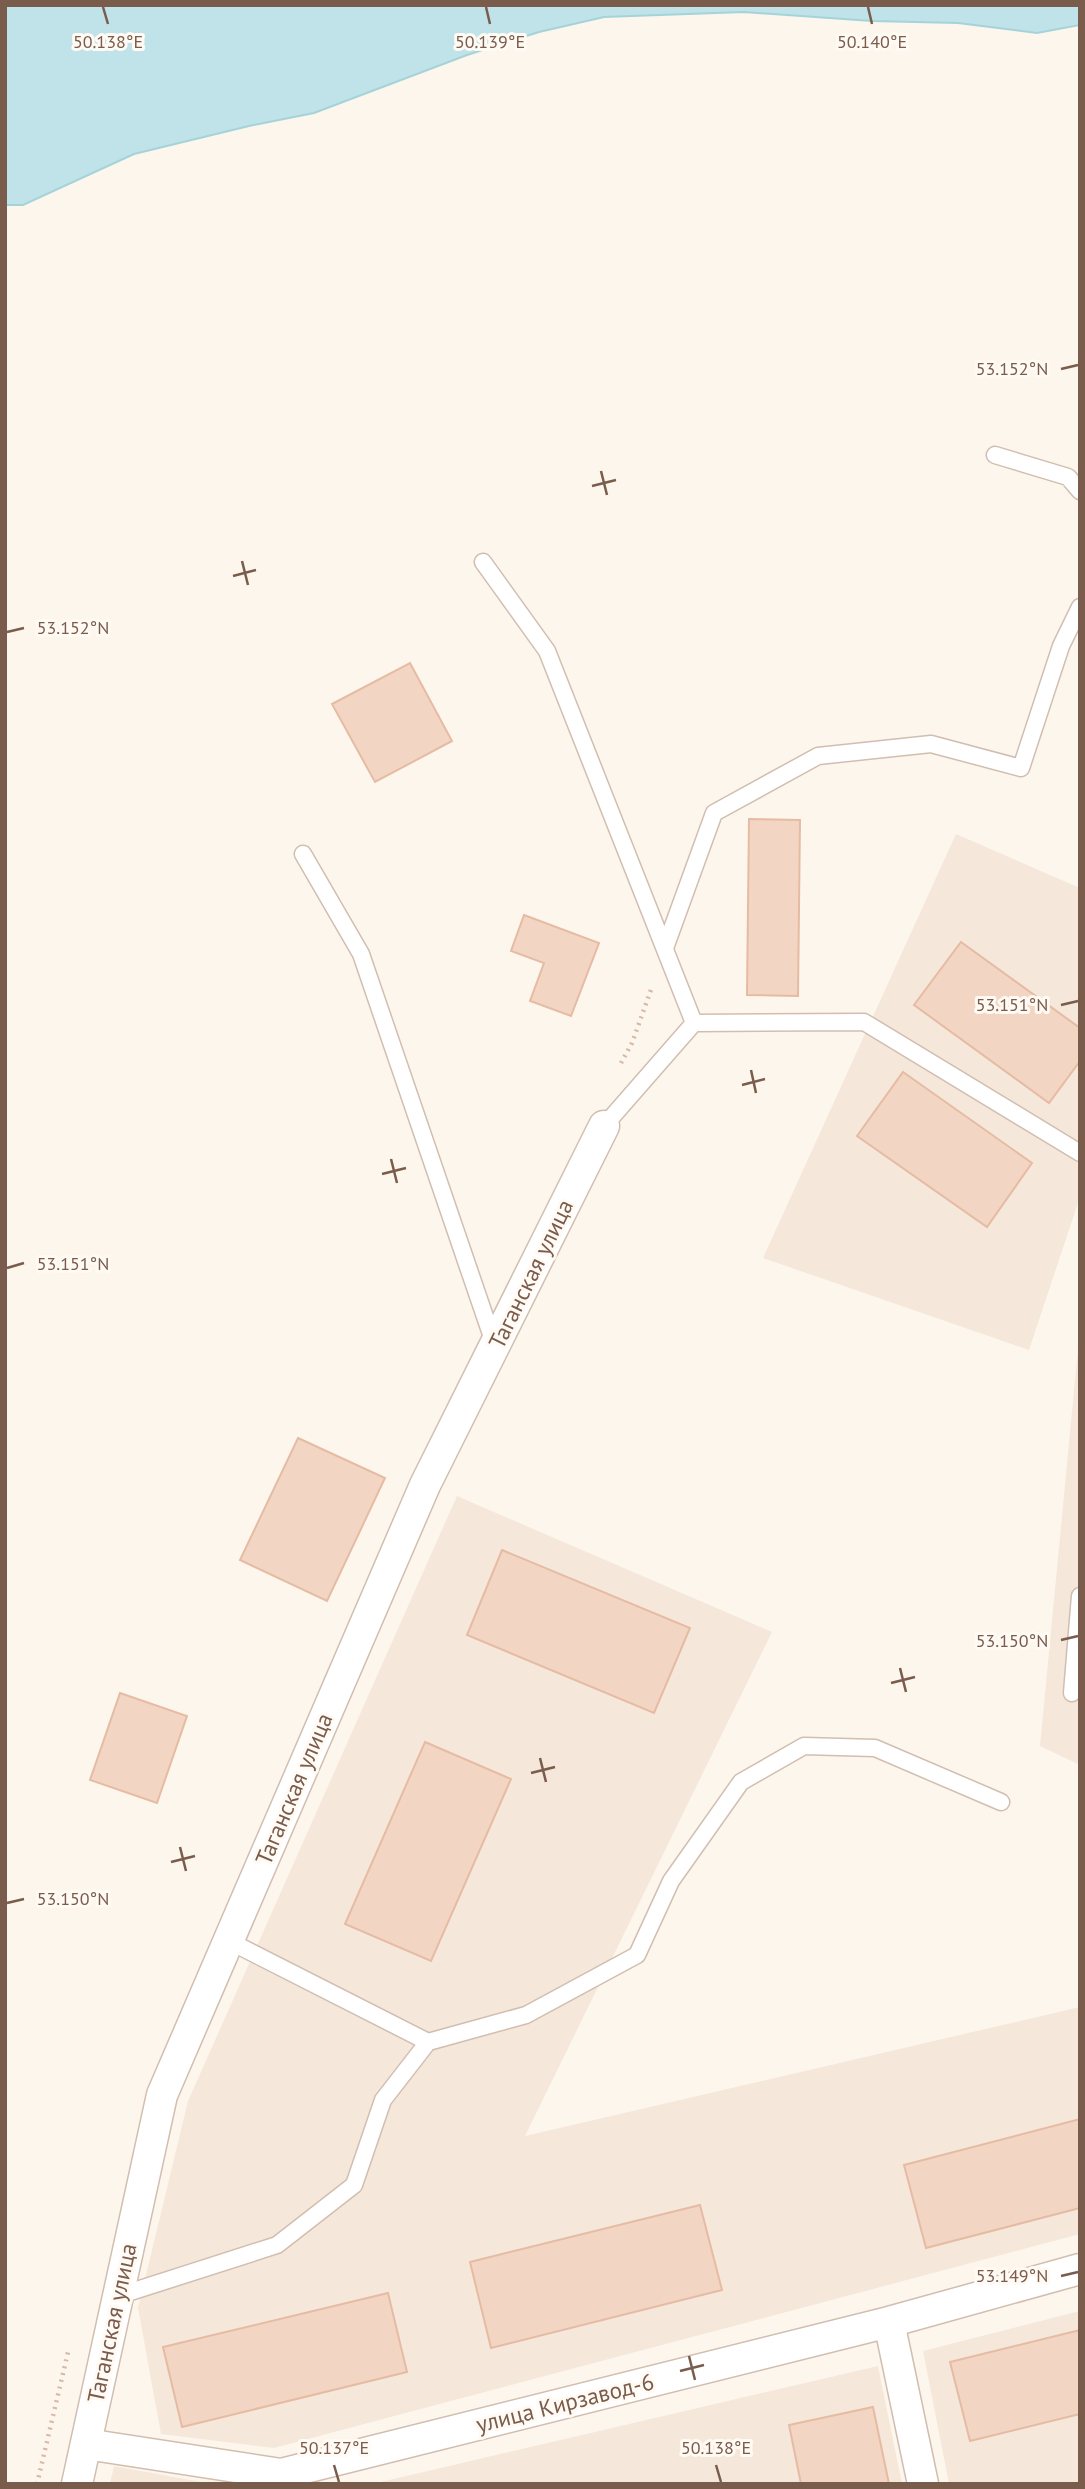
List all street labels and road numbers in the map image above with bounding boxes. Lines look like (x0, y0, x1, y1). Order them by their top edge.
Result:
street label: Таганская улица (482, 1194, 579, 1353)
street label: Таганская улица (248, 1708, 339, 1869)
street label: Таганская улица (80, 2240, 143, 2405)
street label: улица Кирзавод-6 (473, 2366, 657, 2439)

